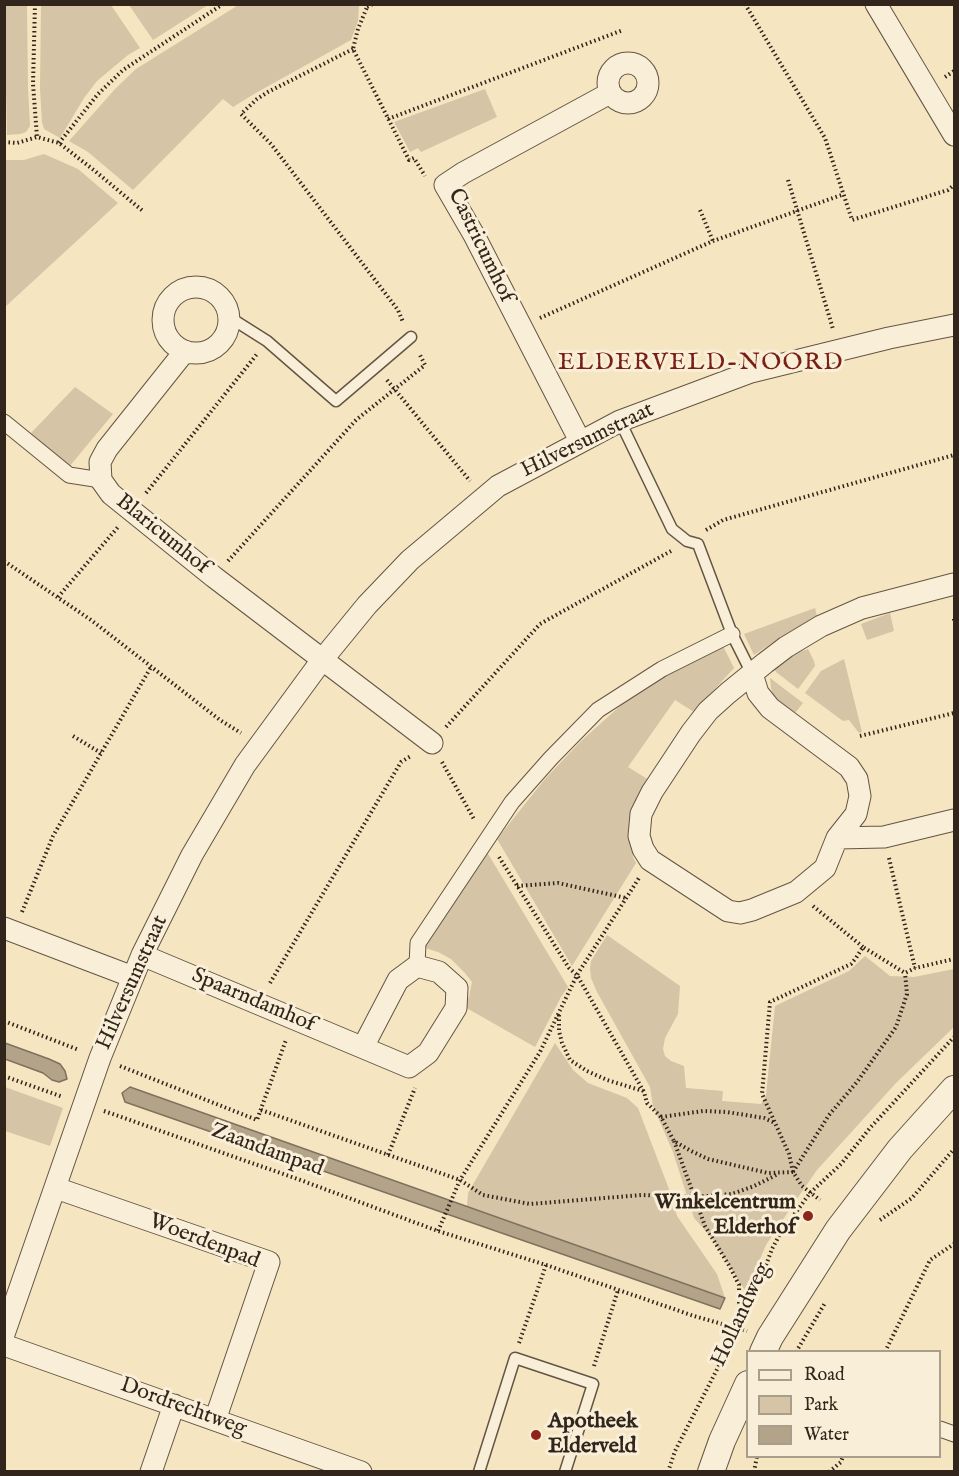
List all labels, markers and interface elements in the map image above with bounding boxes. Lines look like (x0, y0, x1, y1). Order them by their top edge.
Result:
street label: Castricumhof (441, 185, 519, 307)
district label: ELDERVELD-NOORD (558, 350, 844, 378)
street label: Hilversumstraat (517, 397, 659, 485)
street label: Blaricumhof (110, 489, 214, 581)
street label: Hilversumstraat (92, 912, 174, 1054)
street label: Spaarndamhof (187, 963, 319, 1039)
street label: Zaandampad (207, 1118, 327, 1184)
place label: Winkelcentrum Elderhof (655, 1190, 796, 1242)
street label: Woerdenpad (145, 1209, 263, 1275)
marker: Winkelcentrum Elderhof (801, 1209, 815, 1223)
street label: Hollandweg (706, 1259, 778, 1371)
legend (746, 1350, 941, 1458)
text: Road (804, 1364, 845, 1387)
street label: Dordrechtweg (116, 1373, 250, 1443)
text: Park (804, 1394, 838, 1417)
place label: Apotheek Elderveld (548, 1409, 638, 1460)
text: Water (804, 1424, 849, 1447)
marker: Apotheek Elderveld (529, 1428, 543, 1442)

